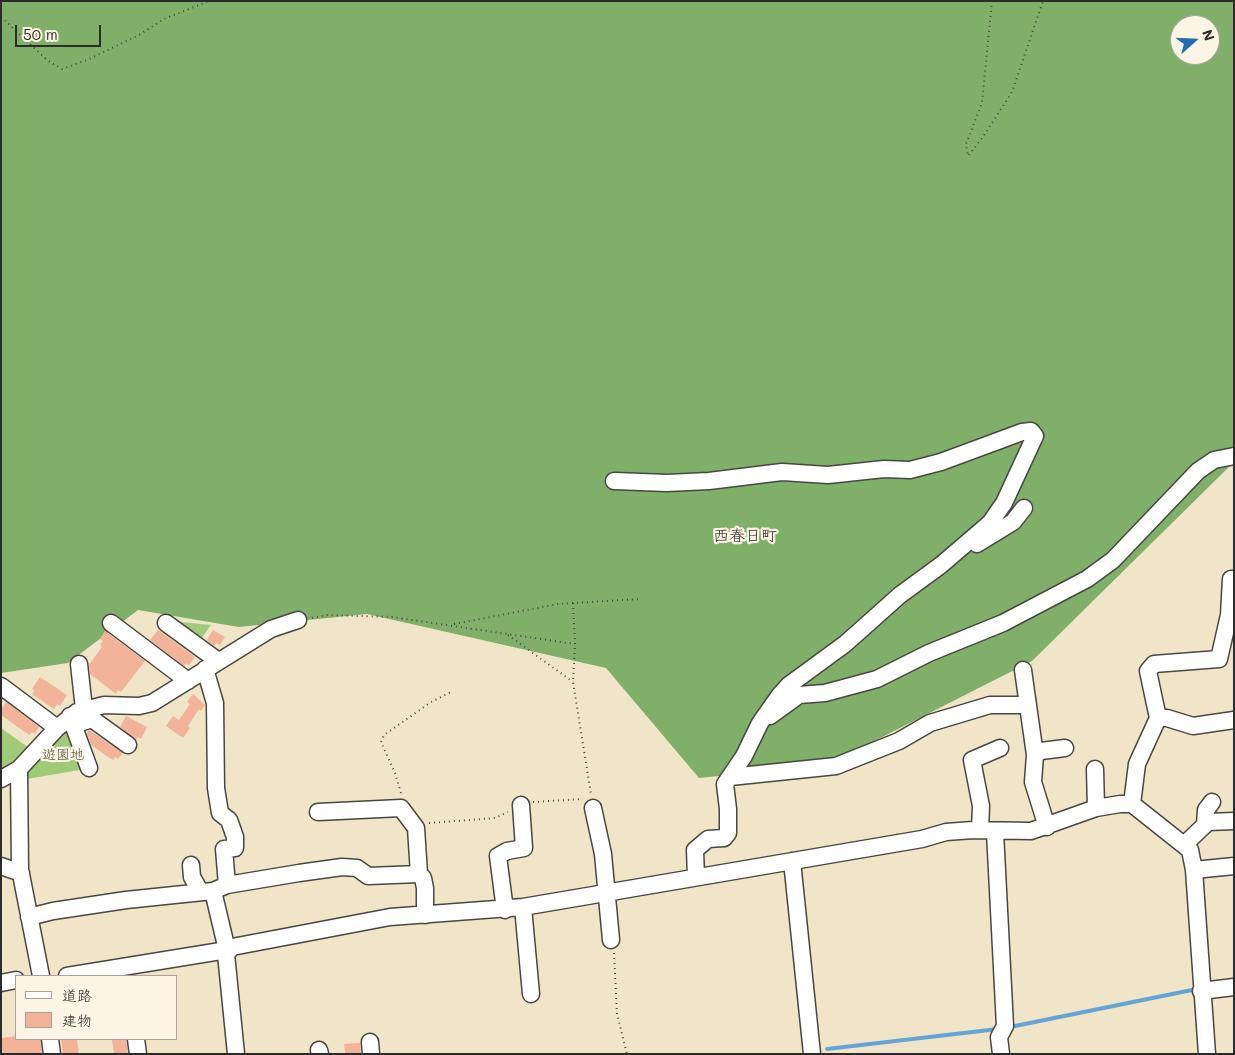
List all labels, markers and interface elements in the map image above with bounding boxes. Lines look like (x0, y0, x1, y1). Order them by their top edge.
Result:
scale bar (18, 15, 104, 47)
north arrow (1170, 15, 1220, 65)
text: 50 m (23, 24, 58, 44)
text: N (1198, 27, 1219, 43)
district label: 西春日町 (713, 526, 777, 546)
park label: 遊園地 (42, 747, 84, 763)
legend (15, 975, 178, 1040)
text: 道路 (62, 985, 92, 1005)
text: 建物 (62, 1010, 92, 1030)

